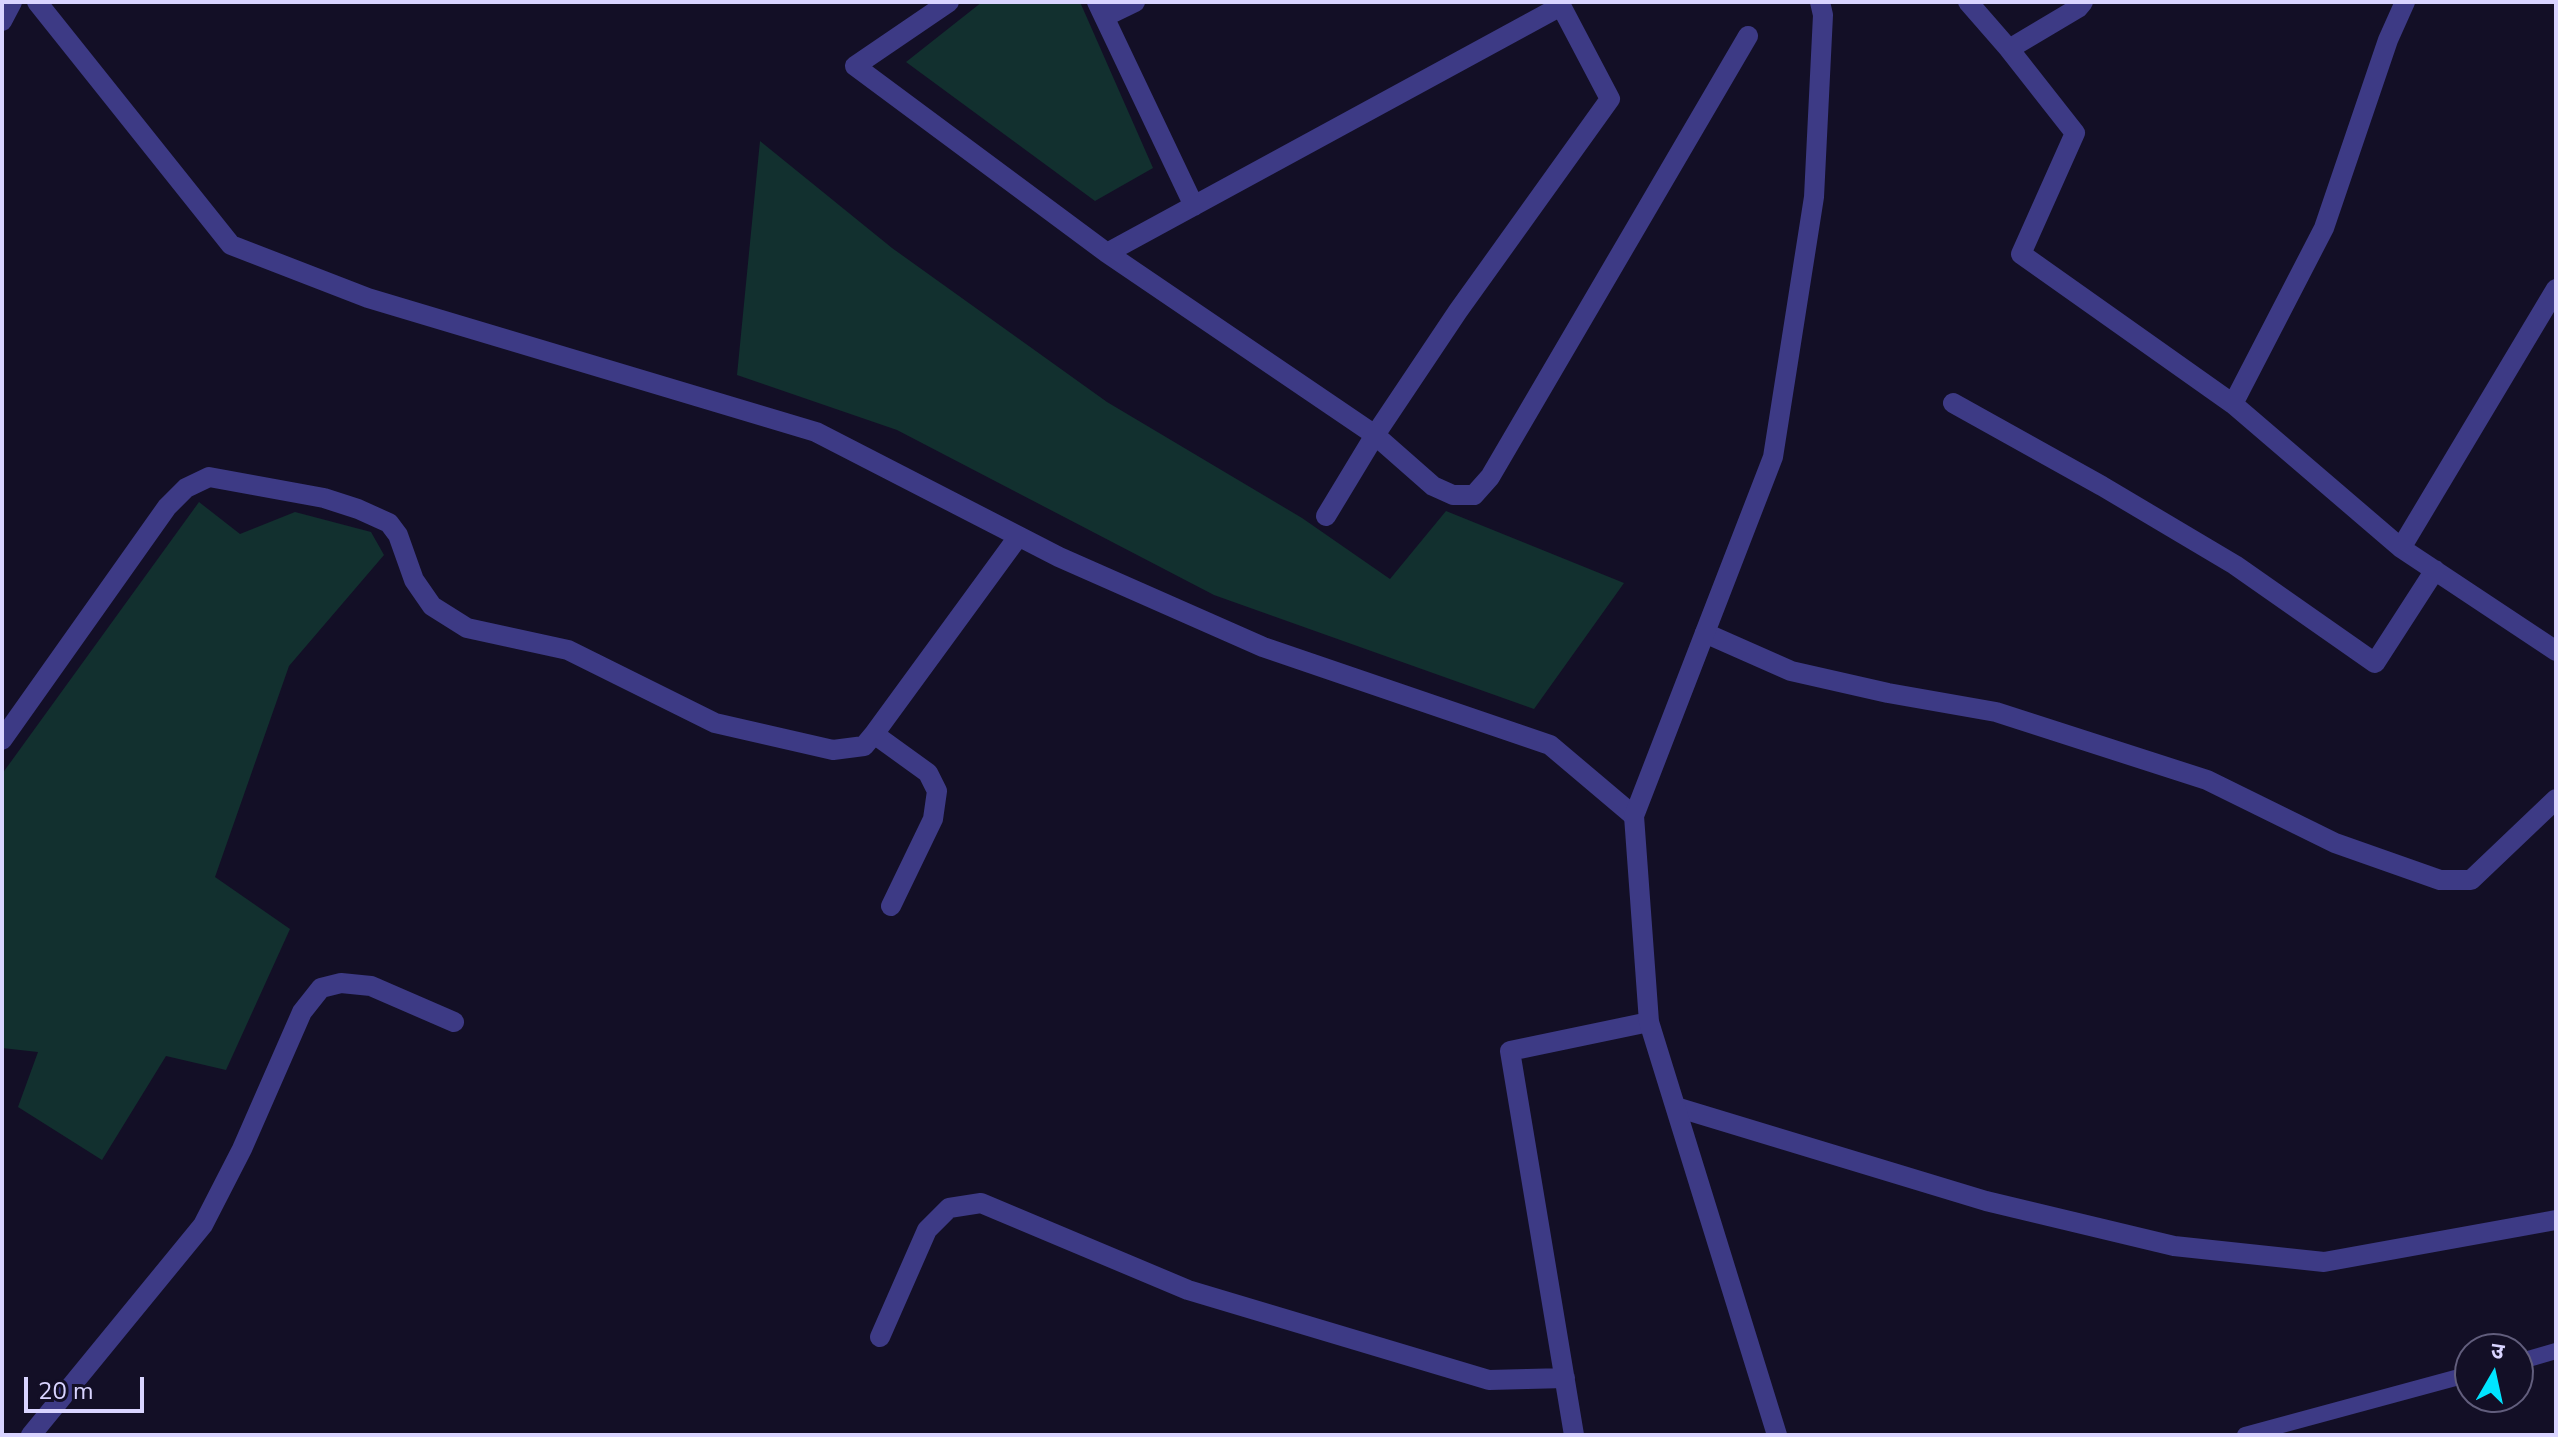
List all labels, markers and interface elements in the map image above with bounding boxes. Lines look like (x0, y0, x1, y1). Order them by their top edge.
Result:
north arrow (2454, 1333, 2534, 1413)
text: उ (2489, 1335, 2506, 1367)
scale bar (28, 1361, 148, 1411)
text: 20 m (38, 1375, 94, 1407)

